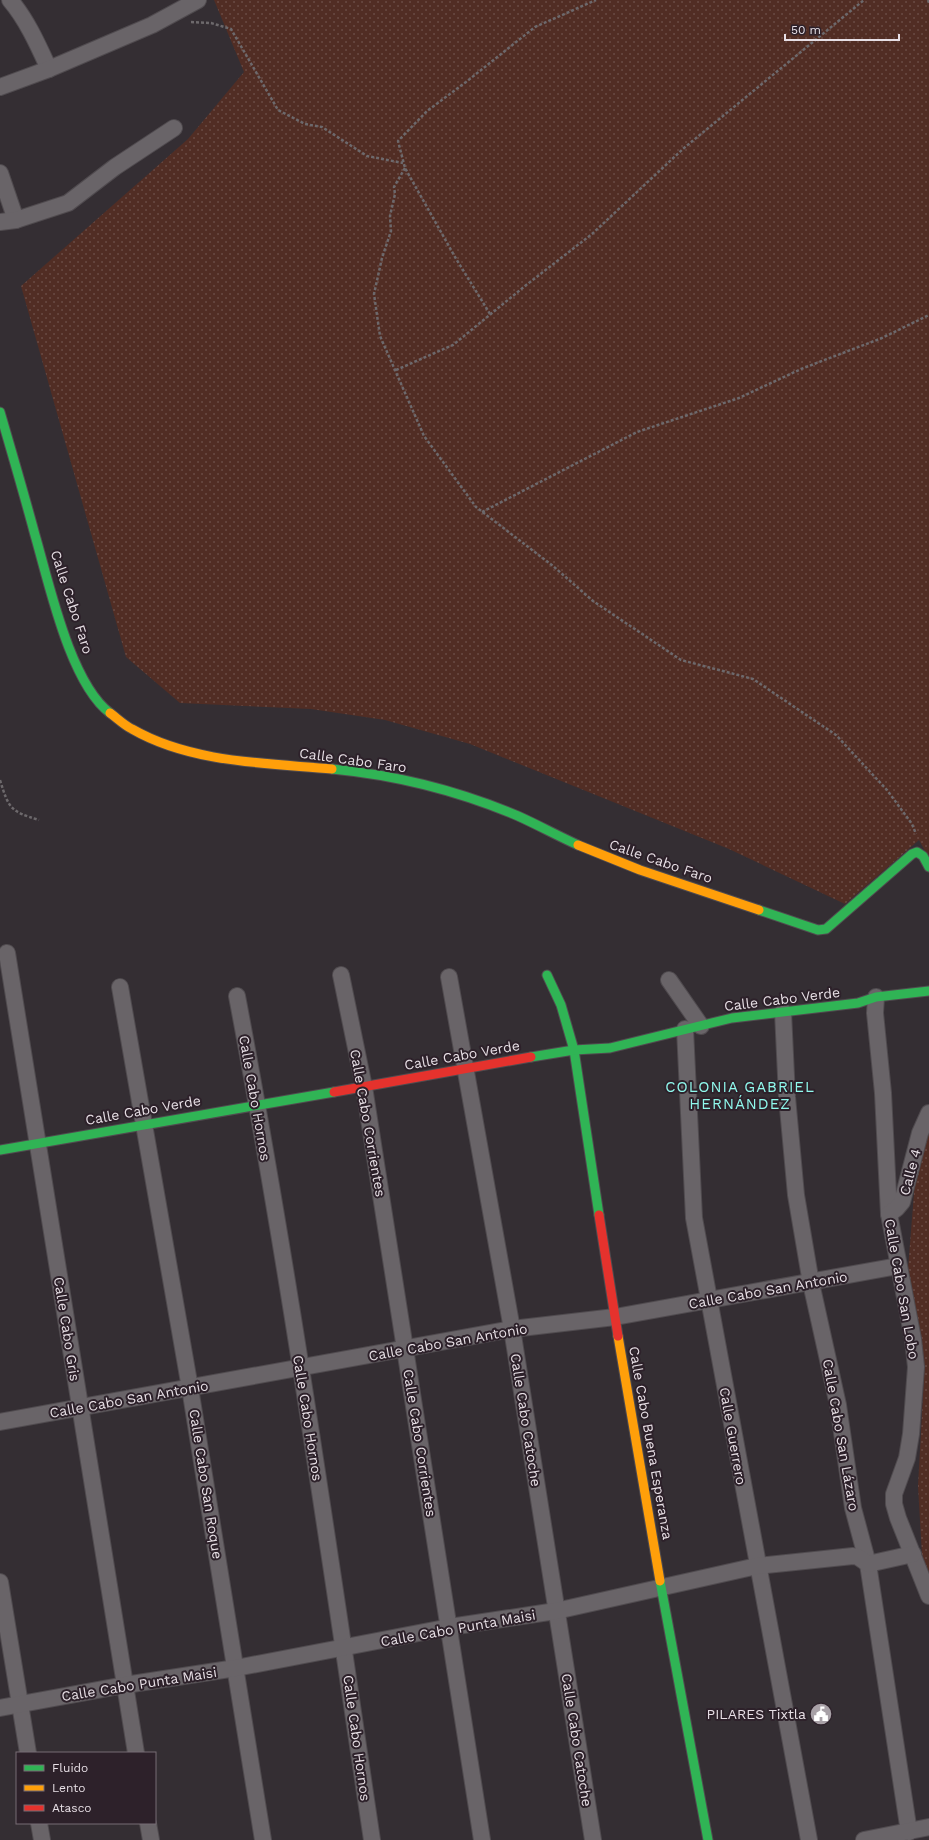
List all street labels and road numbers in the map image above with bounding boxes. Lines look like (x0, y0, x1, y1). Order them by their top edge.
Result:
street label: Calle Cabo Faro (48, 548, 96, 656)
street label: Calle Cabo Faro (298, 745, 408, 775)
street label: Calle Cabo Faro (607, 836, 715, 886)
street label: Calle Cabo Verde (723, 984, 841, 1014)
street label: Calle Cabo Hornos (236, 1034, 274, 1162)
street label: Calle Cabo Verde (403, 1037, 521, 1073)
street label: Calle Cabo Corrientes (347, 1048, 389, 1198)
street label: Calle Cabo Verde (84, 1092, 202, 1128)
street label: Calle 4 (896, 1147, 924, 1197)
street label: Calle Cabo San Lobo (882, 1218, 922, 1360)
street label: Calle Cabo San Antonio (687, 1268, 849, 1312)
street label: Calle Cabo Gris (51, 1276, 83, 1382)
street label: Calle Cabo San Antonio (367, 1320, 529, 1364)
street label: Calle Cabo Buena Esperanza (626, 1345, 676, 1541)
street label: Calle Cabo Catoche (508, 1352, 544, 1488)
street label: Calle Cabo Hornos (290, 1354, 326, 1482)
street label: Calle Cabo San Lázaro (820, 1358, 862, 1512)
street label: Calle Cabo Corrientes (400, 1368, 440, 1518)
street label: Calle Cabo San Antonio (48, 1377, 210, 1421)
street label: Calle Guerrero (717, 1386, 749, 1486)
street label: Calle Cabo San Roque (186, 1408, 226, 1560)
street label: Calle Cabo Punta Maisi (379, 1606, 537, 1650)
street label: Calle Cabo Punta Maisi (60, 1664, 218, 1704)
street label: Calle Cabo Catoche (559, 1672, 595, 1808)
street label: Calle Cabo Hornos (340, 1674, 374, 1802)

